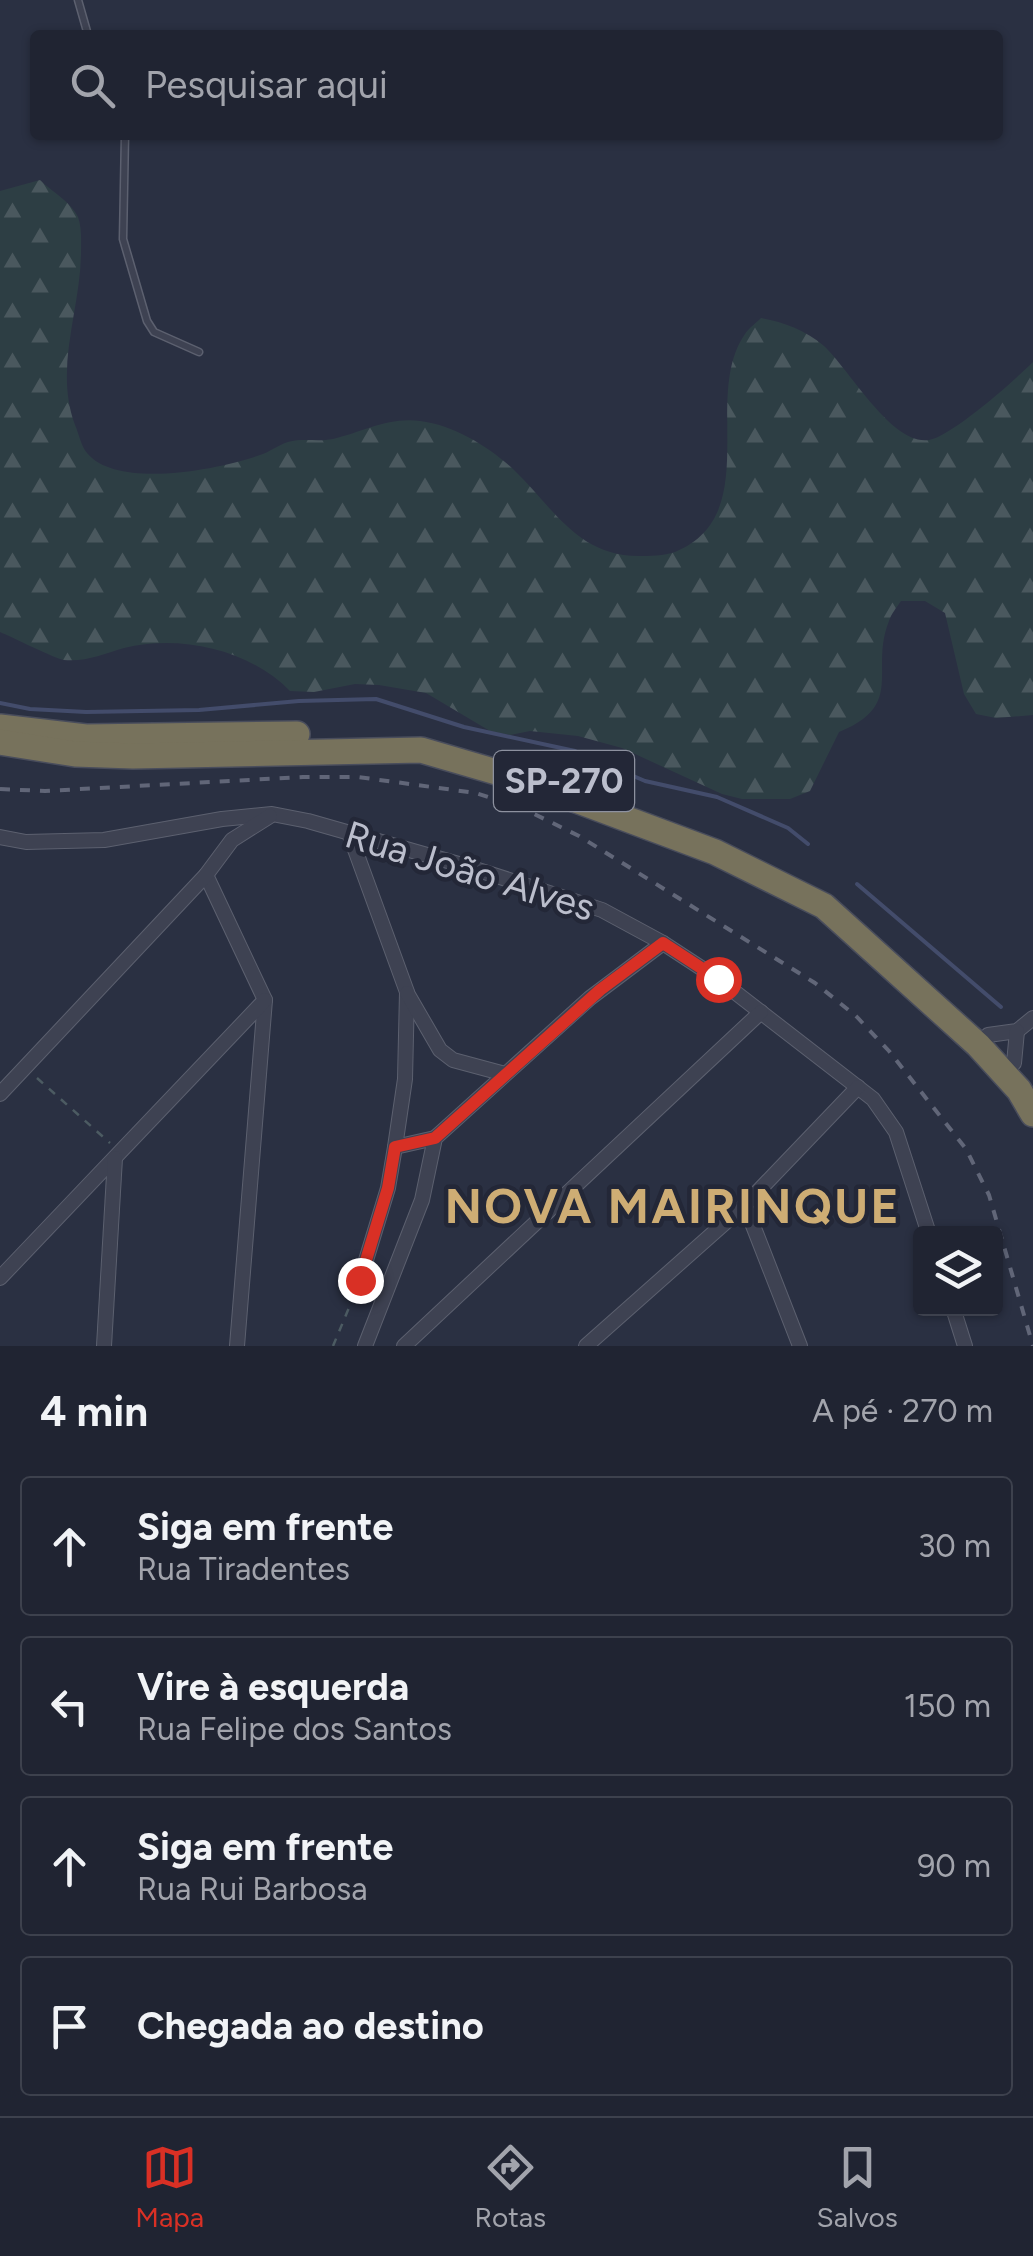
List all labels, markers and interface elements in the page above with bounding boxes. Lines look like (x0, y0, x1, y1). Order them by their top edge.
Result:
search box (30, 30, 1003, 140)
icon: search (65, 58, 120, 113)
text: Pesquisar aqui (145, 62, 388, 108)
road number: SP-270 (494, 751, 634, 811)
street label: Rua João Alves (340, 811, 600, 931)
route start (696, 957, 742, 1003)
district label: NOVA MAIRINQUE (445, 1177, 901, 1235)
map controls (913, 1226, 1003, 1316)
button: layers (913, 1226, 1003, 1316)
route end (338, 1258, 384, 1304)
text: 4 min (40, 1386, 148, 1437)
text: A pé · 270 m (812, 1392, 993, 1430)
text: Siga em frente (137, 1504, 393, 1550)
icon: ahead (42, 1519, 97, 1574)
text: 30 m (918, 1527, 991, 1565)
text: Rua Tiradentes (137, 1550, 350, 1588)
text: Vire à esquerda (137, 1664, 409, 1710)
icon: left (42, 1679, 97, 1734)
text: 150 m (904, 1687, 991, 1725)
text: Rua Felipe dos Santos (137, 1710, 452, 1748)
text: Siga em frente (137, 1824, 393, 1870)
icon: ahead (42, 1839, 97, 1894)
text: 90 m (917, 1847, 991, 1885)
text: Rua Rui Barbosa (137, 1870, 368, 1908)
icon: arrive (42, 1999, 97, 2054)
text: Chegada ao destino (137, 2003, 484, 2049)
tab: Mapa (135, 2140, 204, 2234)
tab: Rotas (475, 2140, 546, 2234)
tab: Salvos (817, 2140, 898, 2234)

